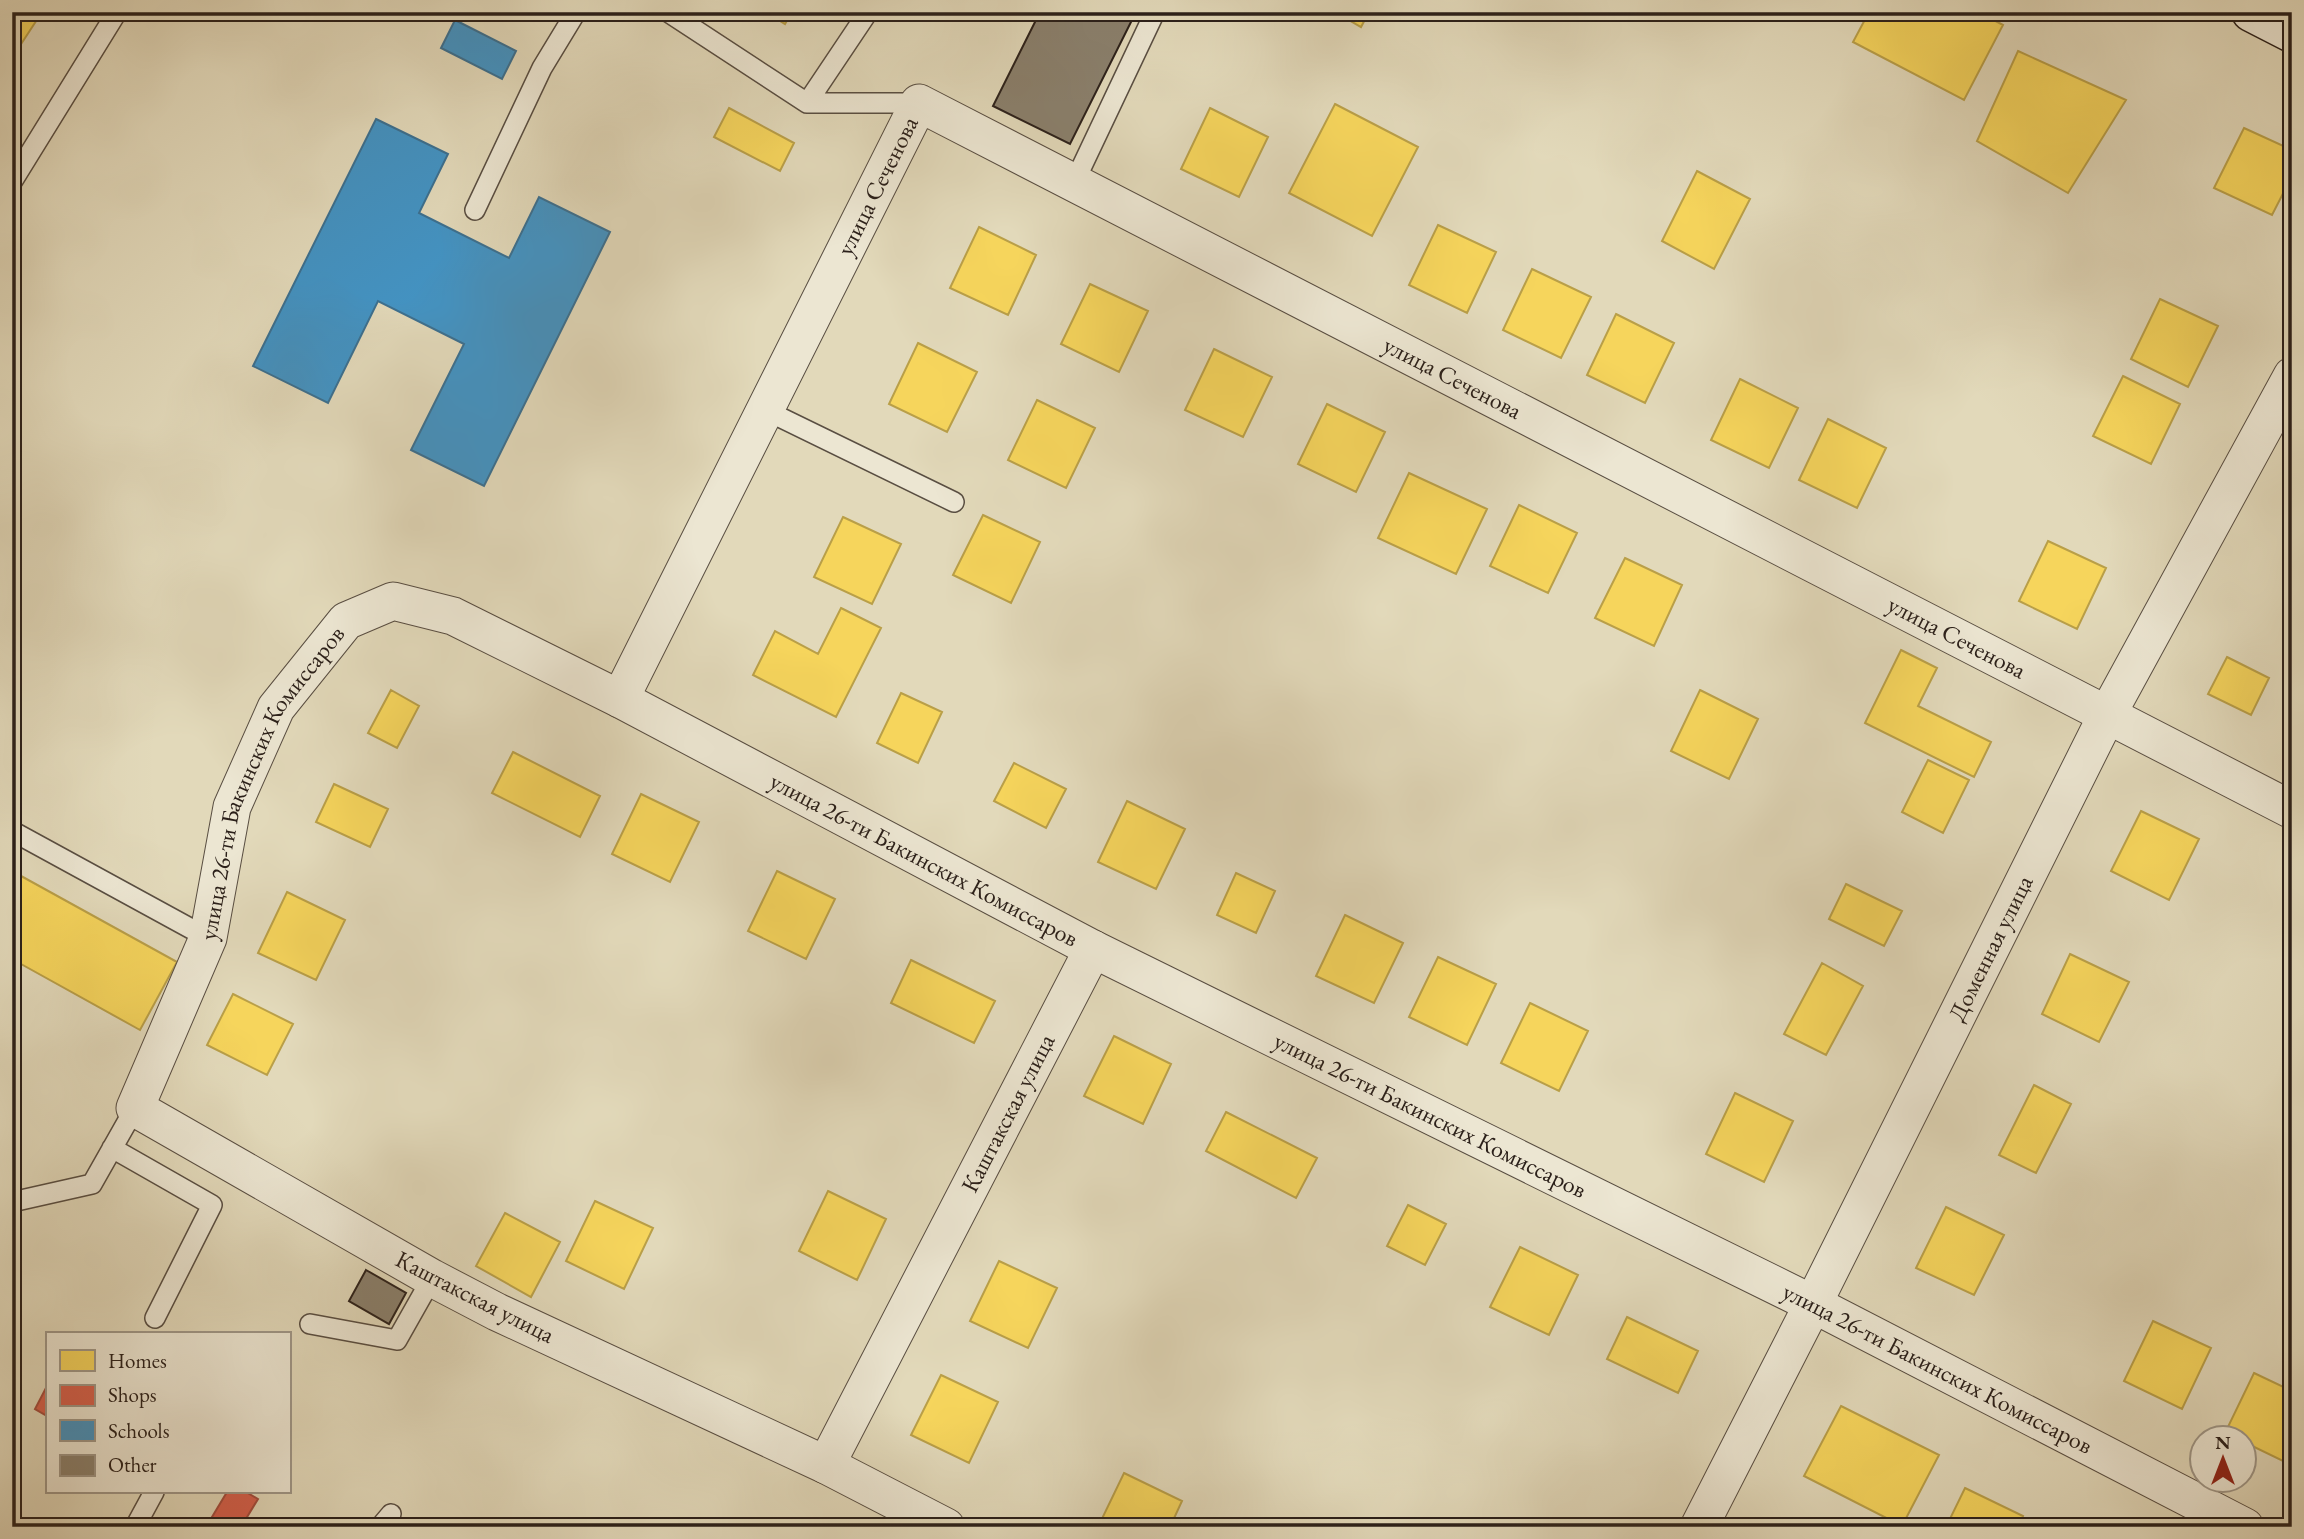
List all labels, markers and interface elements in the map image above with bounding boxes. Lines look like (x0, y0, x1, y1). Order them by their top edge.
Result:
street label: улица Сеченова (829, 111, 925, 260)
street label: улица Сеченова (1378, 329, 1528, 426)
street label: улица Сеченова (1882, 588, 2032, 686)
street label: улица 26-ти Бакинских Комиссаров (192, 619, 351, 942)
street label: улица 26-ти Бакинских Комиссаров (765, 765, 1084, 953)
street label: Доменная улица (1941, 870, 2040, 1026)
street label: улица 26-ти Бакинских Комиссаров (1269, 1025, 1592, 1205)
street label: Каштакская улица (954, 1028, 1062, 1198)
street label: Каштакская улица (391, 1243, 560, 1350)
street label: улица 26-ти Бакинских Комиссаров (1778, 1275, 2098, 1461)
legend (46, 1332, 290, 1494)
text: Homes (108, 1347, 167, 1374)
text: Shops (108, 1381, 157, 1408)
text: Schools (108, 1417, 170, 1444)
north arrow (2188, 1424, 2258, 1494)
text: N (2215, 1430, 2231, 1455)
text: Other (108, 1451, 157, 1478)

